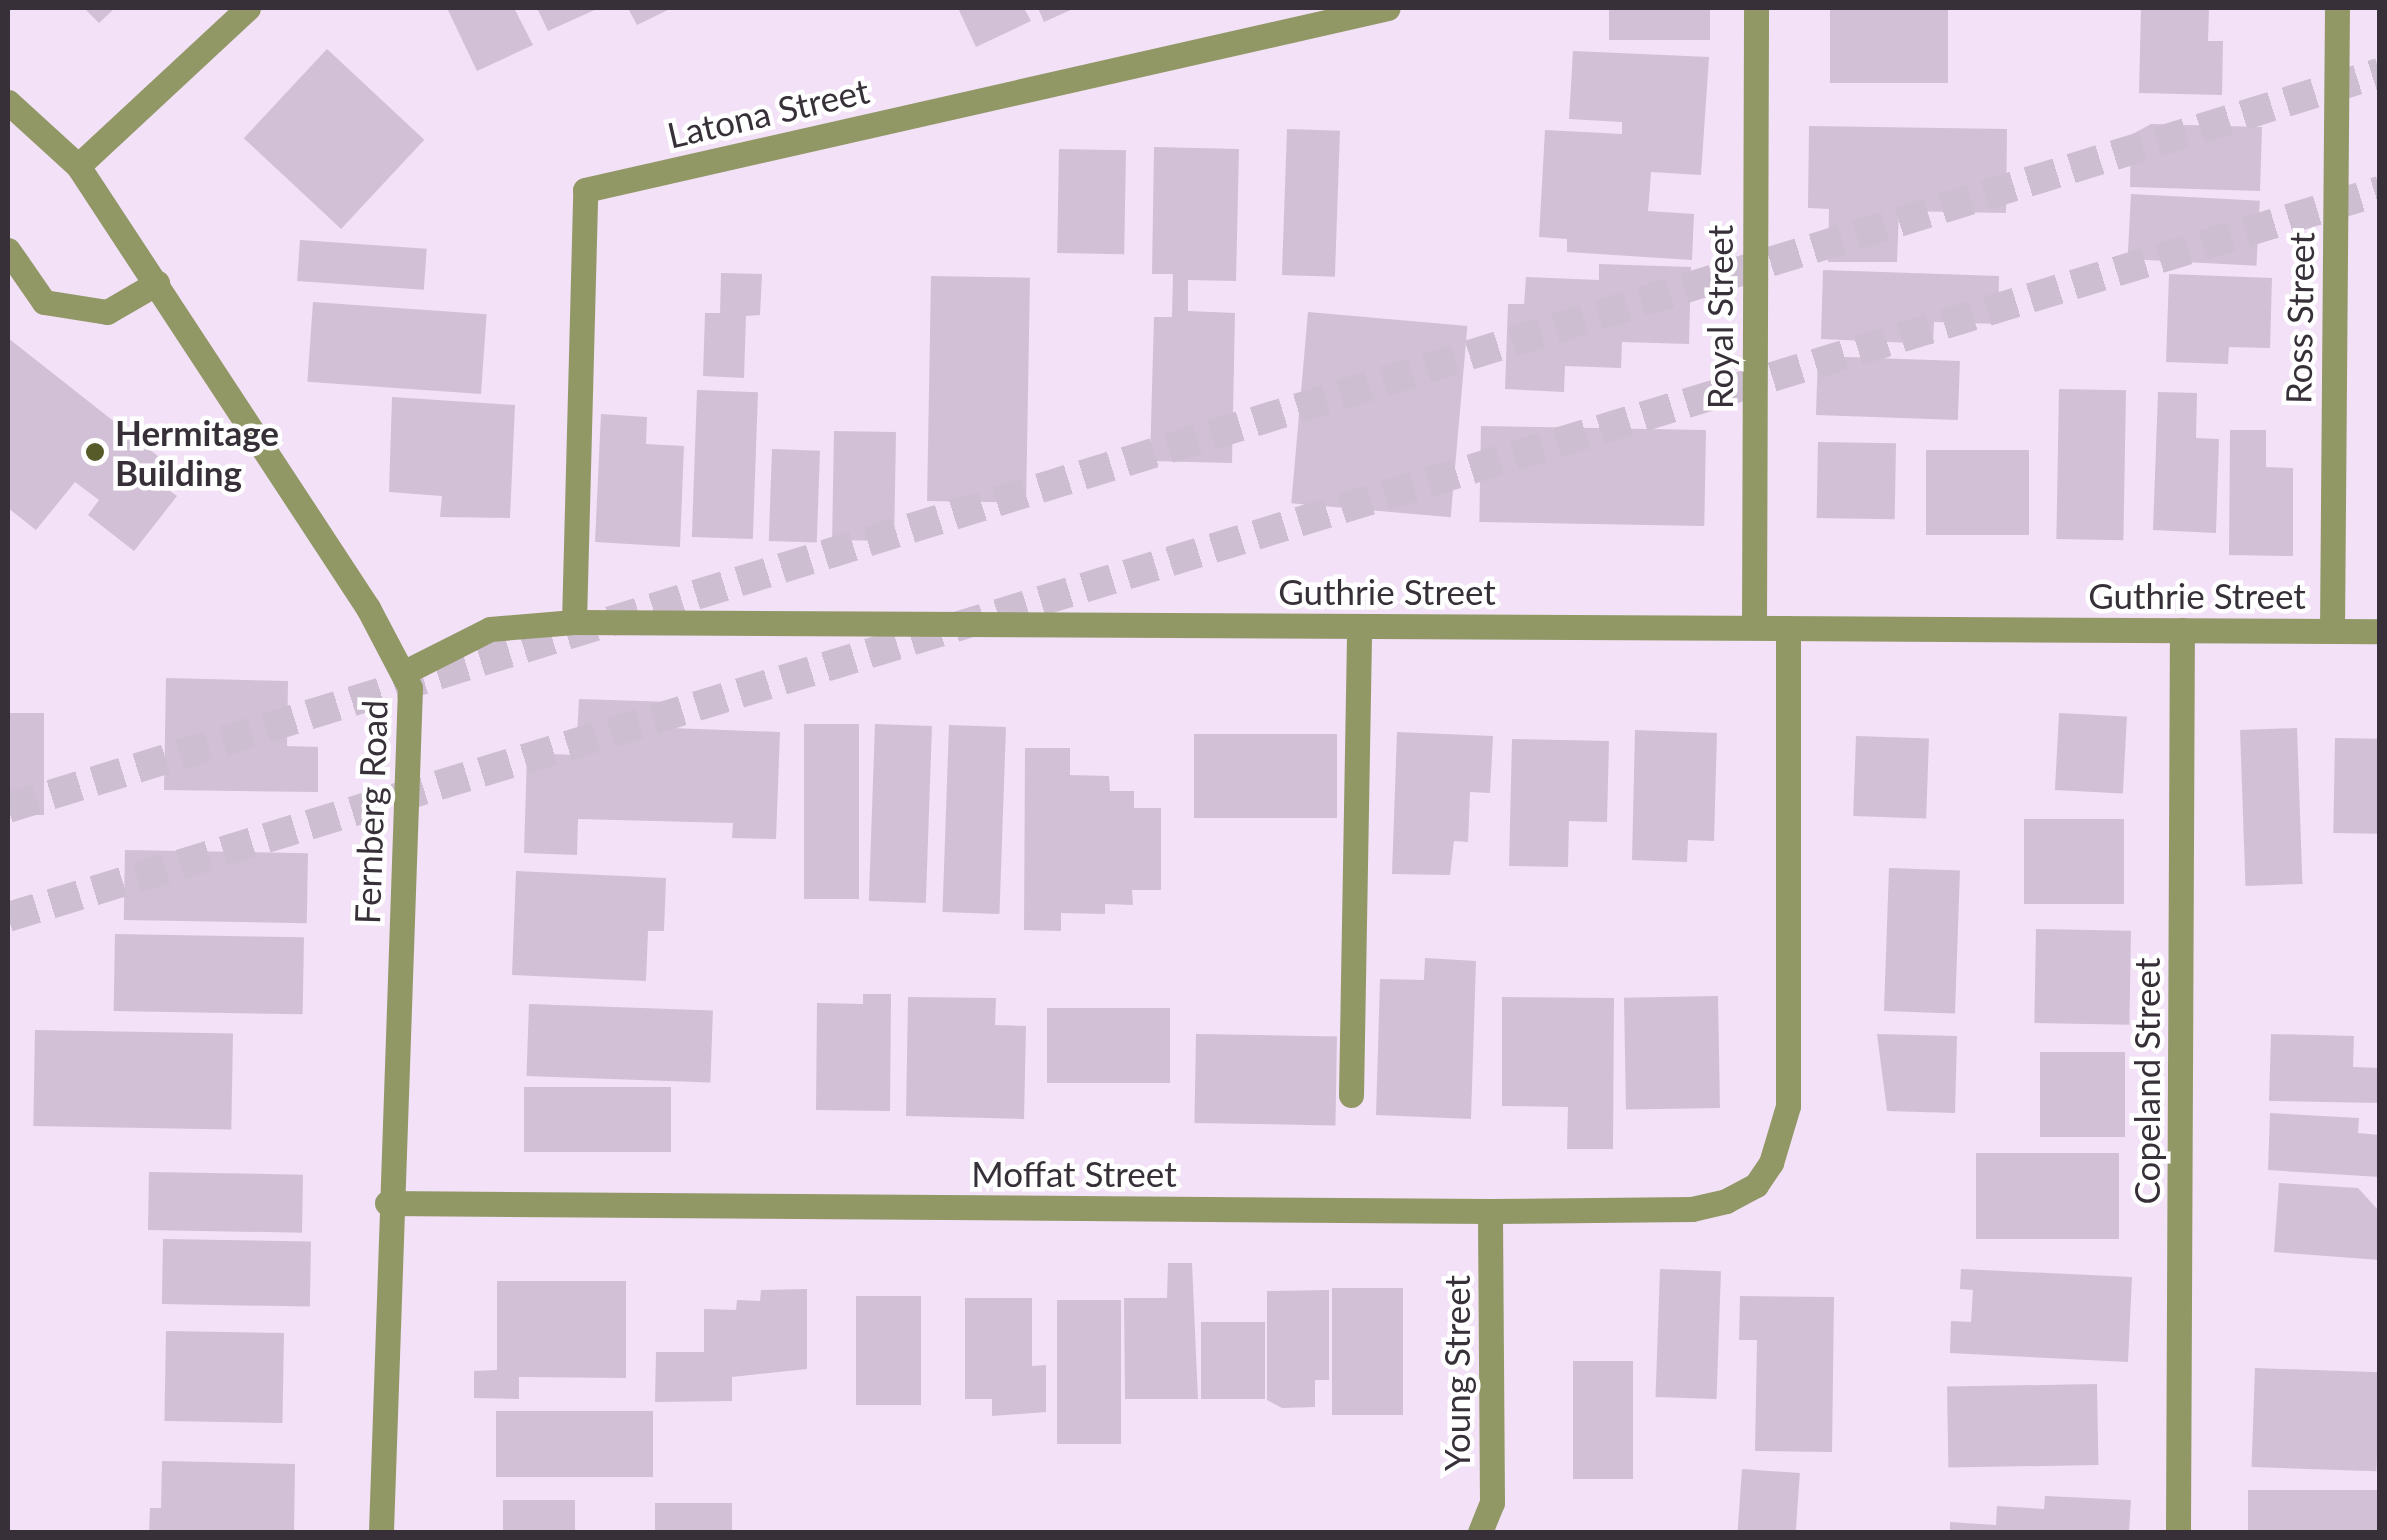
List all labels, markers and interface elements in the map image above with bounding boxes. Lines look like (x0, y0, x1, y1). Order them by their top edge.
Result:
street label: Latona Street (663, 68, 873, 156)
street label: Royal Street (1698, 225, 1740, 409)
street label: Ross Street (2277, 232, 2321, 404)
place label: Hermitage Building (115, 411, 279, 493)
marker: Hermitage Building (84, 441, 106, 463)
street label: Guthrie Street (1278, 570, 1496, 612)
street label: Guthrie Street (2088, 574, 2306, 616)
street label: Fernberg Road (345, 699, 395, 925)
street label: Copeland Street (2125, 958, 2167, 1204)
street label: Moffat Street (971, 1152, 1177, 1194)
street label: Young Street (1435, 1275, 1477, 1471)

